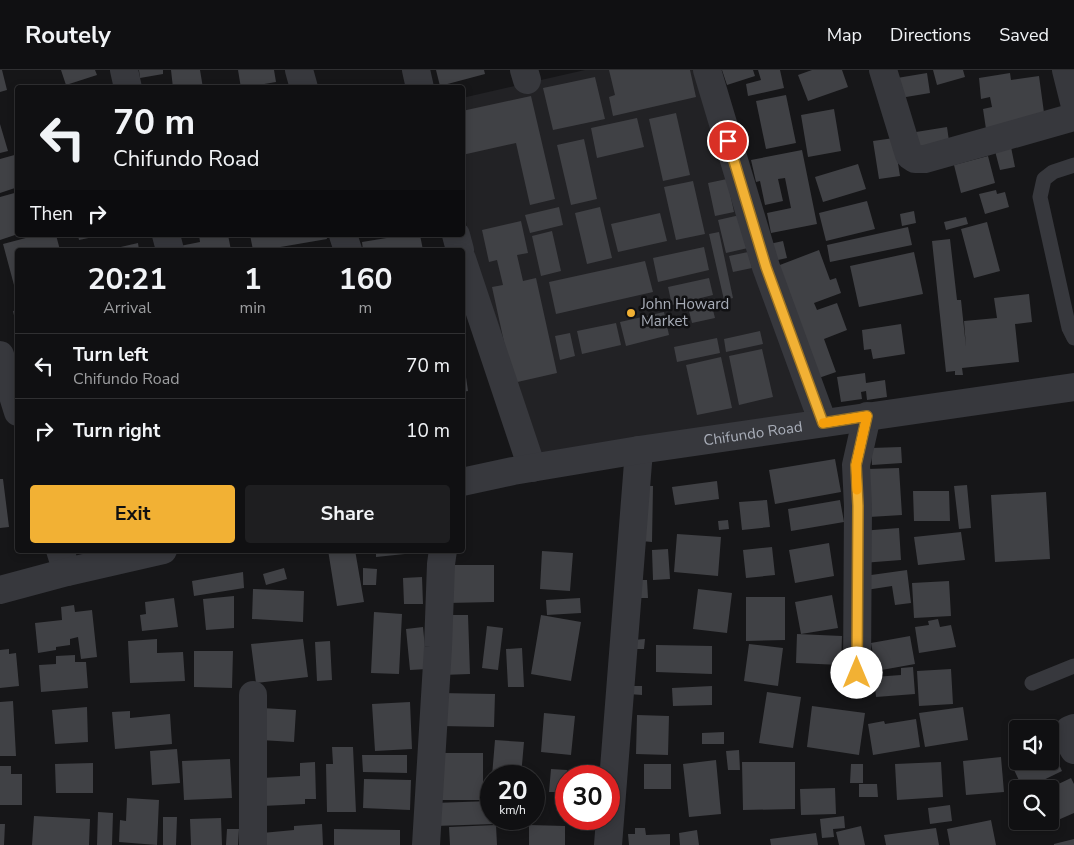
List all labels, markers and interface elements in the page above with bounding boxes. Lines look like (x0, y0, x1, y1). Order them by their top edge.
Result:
text: Routely (25, 19, 111, 51)
text: Map (827, 23, 862, 47)
text: Directions (890, 23, 971, 47)
text: Saved (999, 23, 1049, 47)
text: 70 m (113, 99, 195, 146)
icon: left (30, 105, 95, 170)
pin (707, 120, 749, 162)
icon: arrive (714, 127, 742, 155)
text: Chifundo Road (113, 144, 259, 174)
icon: right (83, 200, 111, 228)
text: Then (30, 201, 73, 227)
text: 20:21 (88, 259, 167, 300)
text: 1 (244, 259, 262, 300)
text: 160 (338, 259, 392, 300)
place label: John Howard Market (640, 294, 729, 331)
text: Arrival (103, 297, 151, 319)
text: min (239, 297, 266, 319)
text: m (359, 297, 372, 319)
marker: John Howard Market (625, 307, 637, 319)
text: Turn left (73, 342, 148, 368)
icon: left (30, 352, 58, 380)
text: 70 m (406, 353, 450, 379)
text: Chifundo Road (73, 368, 180, 390)
street label: Chifundo Road (702, 416, 804, 451)
icon: right (30, 417, 58, 445)
text: Turn right (73, 418, 160, 444)
text: 10 m (406, 418, 450, 444)
button: Exit (30, 485, 235, 543)
button: Share (245, 485, 450, 543)
position arrow (830, 646, 882, 698)
map controls (1009, 720, 1059, 830)
button: sound (1009, 720, 1059, 770)
speed limit sign: 30 (555, 765, 620, 830)
text: 20 (497, 774, 528, 808)
button: search (1009, 780, 1059, 830)
text: km/h (499, 802, 526, 818)

